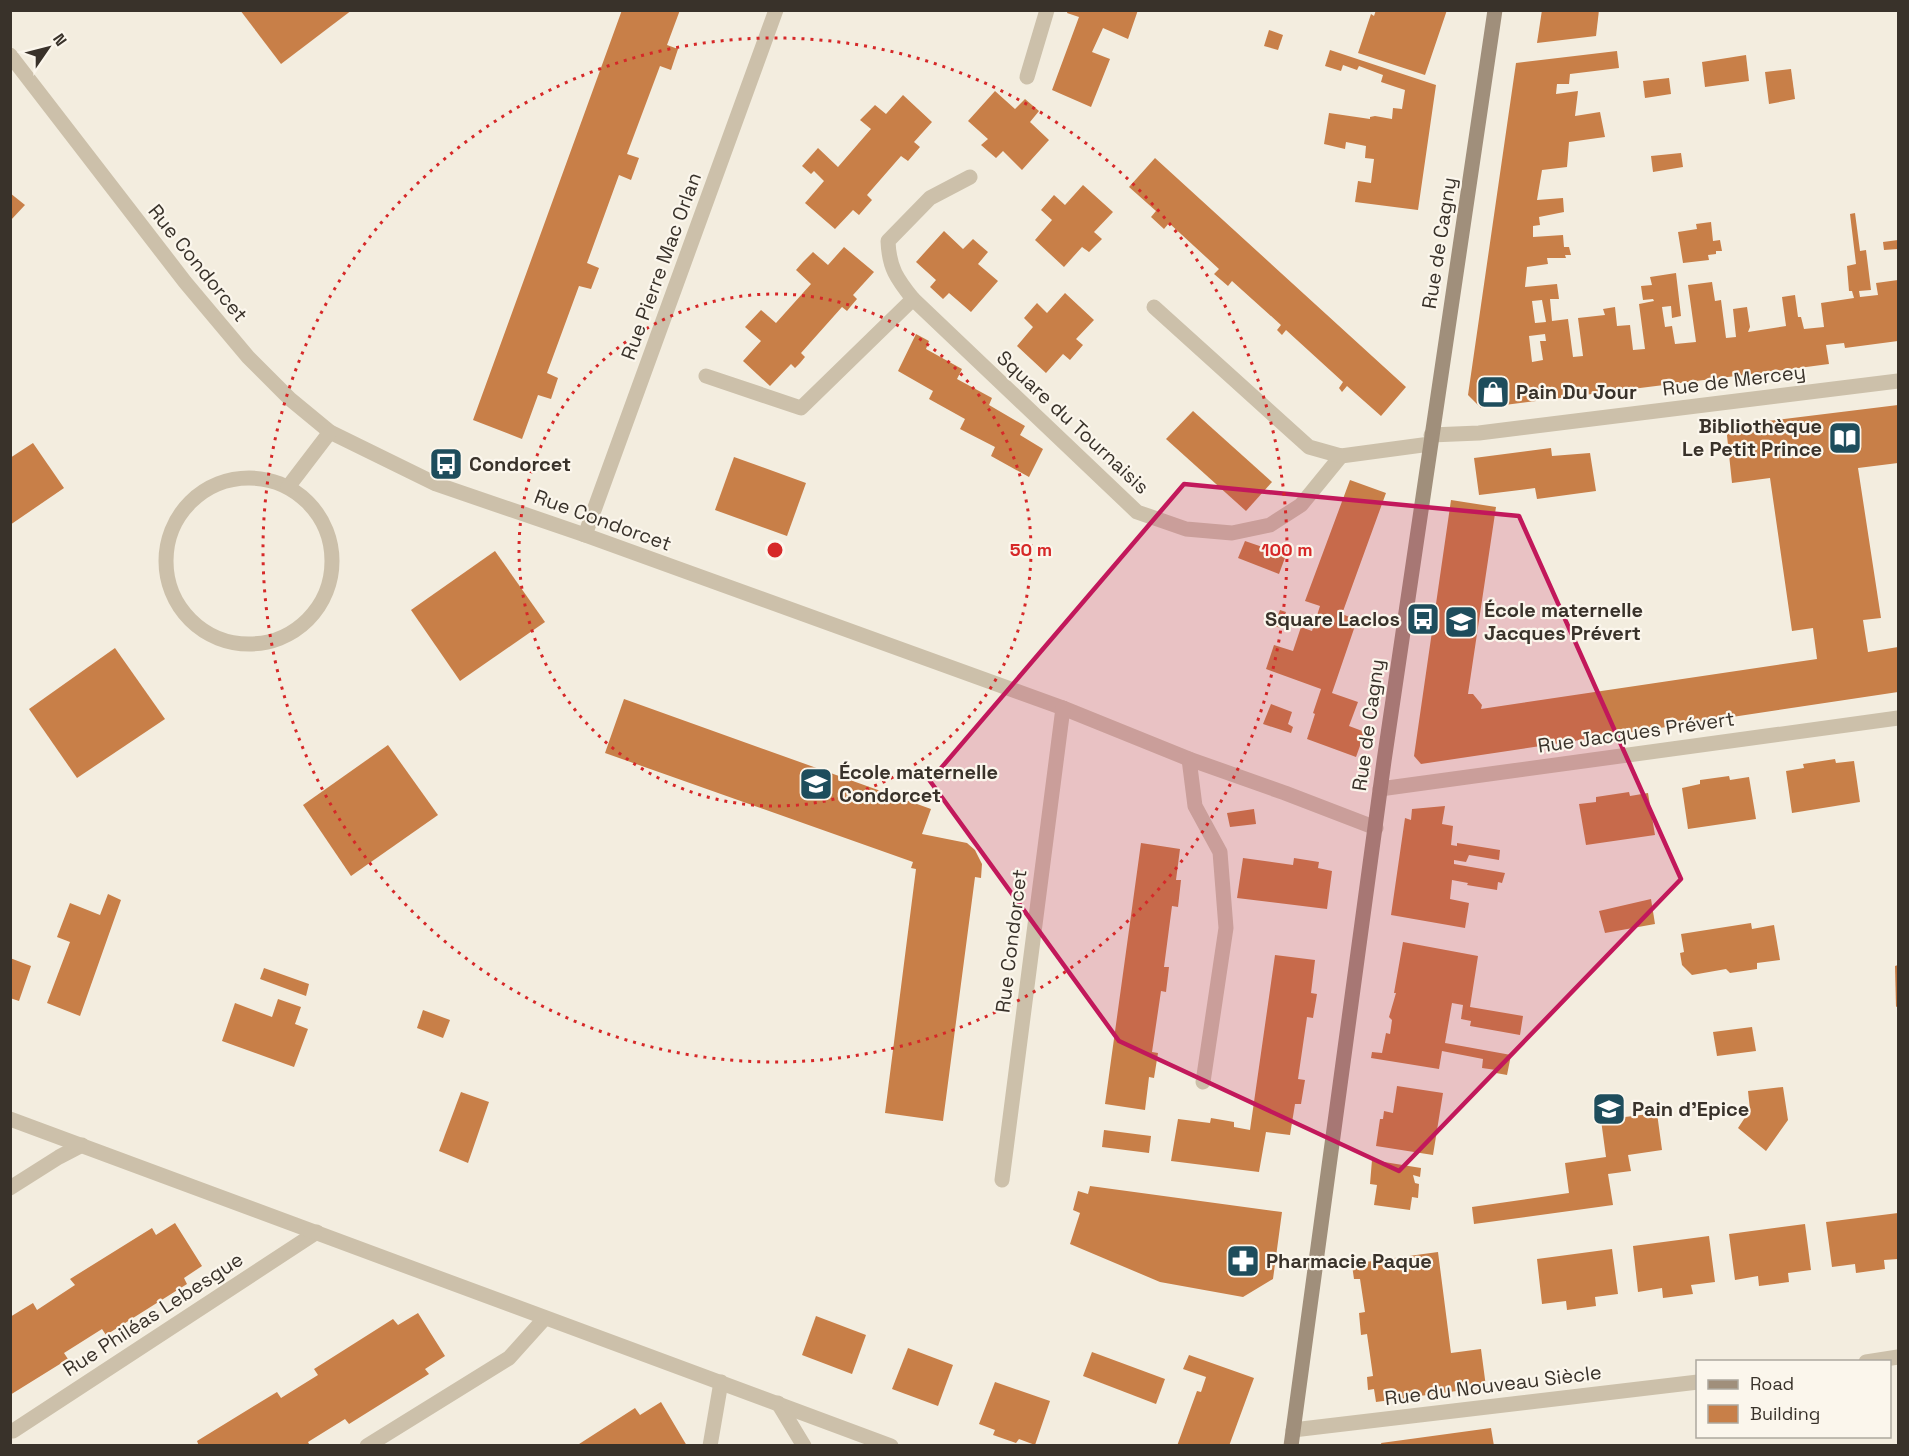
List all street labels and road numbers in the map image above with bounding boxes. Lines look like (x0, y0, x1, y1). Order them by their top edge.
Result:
street label: Rue Pierre Mac Orlan (615, 169, 707, 363)
street label: Rue de Cagny (1416, 175, 1462, 311)
street label: Rue Condorcet (142, 199, 254, 327)
street label: Square du Tournaisis (991, 345, 1155, 499)
street label: Rue de Mercey (1661, 358, 1807, 402)
street label: Rue Condorcet (531, 483, 675, 557)
street label: Rue de Cagny (1346, 657, 1390, 793)
street label: Rue Jacques Prévert (1536, 705, 1736, 759)
street label: Rue Condorcet (989, 868, 1033, 1014)
street label: Rue Philéas Lebesgue (58, 1246, 248, 1382)
street label: Rue du Nouveau Siècle (1383, 1359, 1603, 1411)

